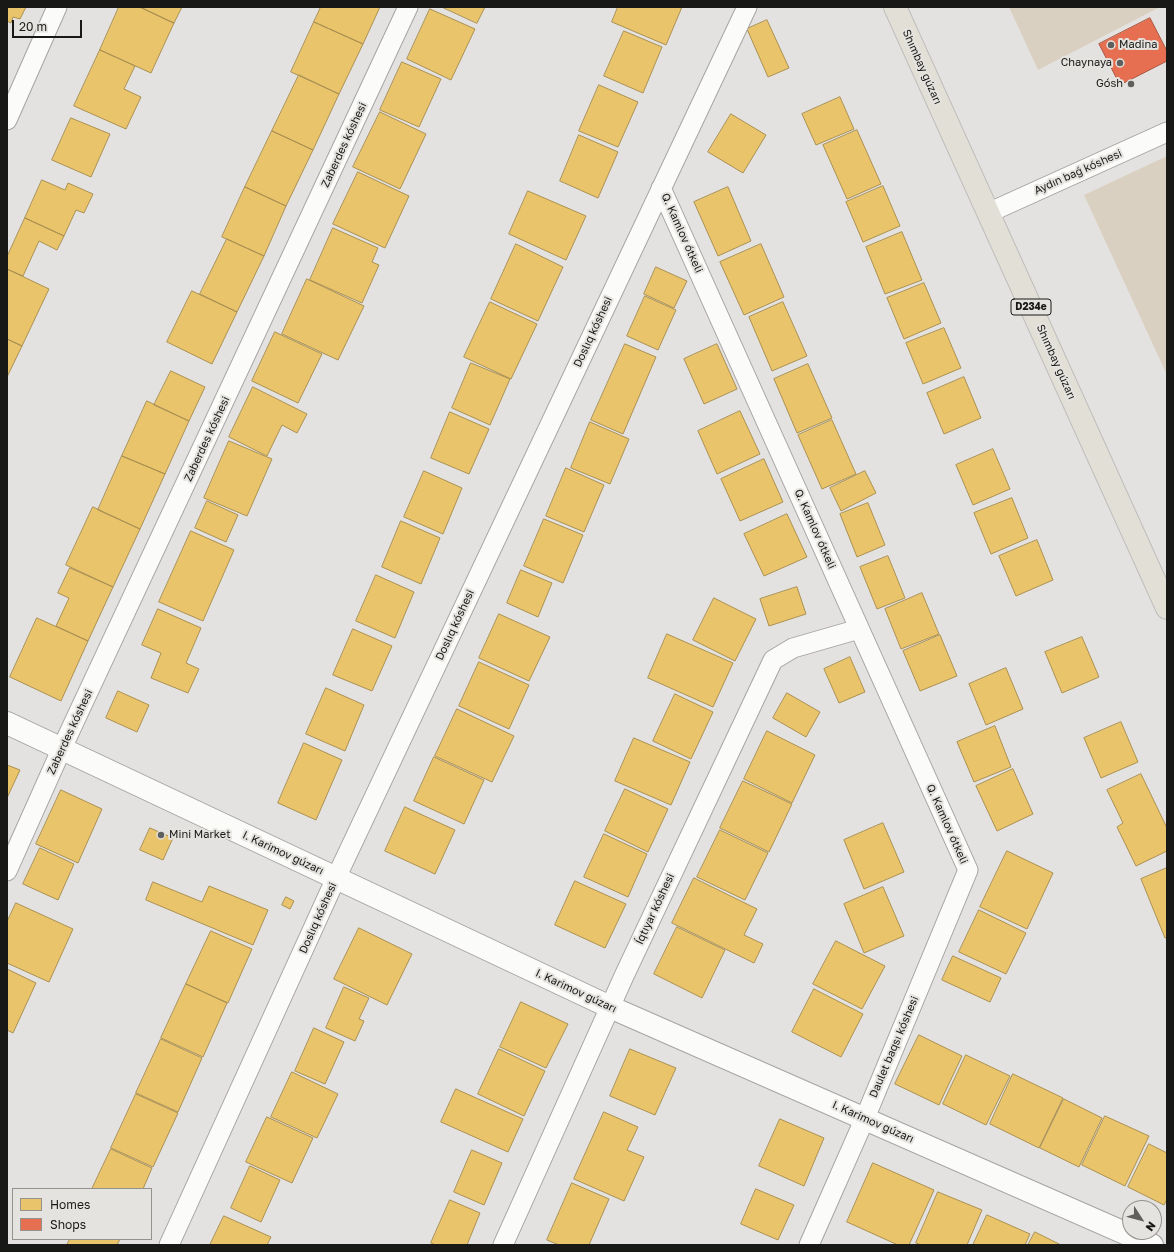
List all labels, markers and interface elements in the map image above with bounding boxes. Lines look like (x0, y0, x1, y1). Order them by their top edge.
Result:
scale bar (14, 12, 84, 38)
text: 20 m (19, 19, 47, 34)
street label: Shımbay gúzarı (900, 27, 944, 107)
place label: Madina (1119, 38, 1157, 52)
marker: Madina (1106, 40, 1116, 50)
place label: Chaynaya (1061, 56, 1112, 70)
marker: Chaynaya (1115, 58, 1125, 68)
place label: Gósh (1096, 77, 1123, 91)
marker: Gósh (1126, 79, 1136, 89)
street label: Zaberdes kóshesi (319, 100, 369, 190)
street label: Aydın baǵ kóshesi (1032, 147, 1124, 197)
street label: Q. Kamlov ótkeli (658, 191, 706, 275)
street label: Doslıq kóshesi (571, 295, 615, 369)
road number: D234e (1011, 299, 1051, 315)
street label: Shımbay gúzarı (1034, 322, 1078, 402)
street label: Zaberdes kóshesi (182, 394, 232, 484)
street label: Q. Kamlov ótkeli (791, 487, 839, 571)
street label: Doslıq kóshesi (433, 588, 477, 662)
street label: Zaberdes kóshesi (45, 687, 95, 777)
street label: Q. Kamlov ótkeli (923, 782, 971, 866)
place label: Mini Market (169, 828, 231, 842)
street label: I. Karimov gúzarı (240, 828, 326, 878)
marker: Mini Market (156, 830, 166, 840)
street label: Íqtıyar kóshesi (633, 871, 677, 947)
street label: Doslıq kóshesi (296, 880, 340, 956)
street label: I. Karimov gúzarı (533, 966, 619, 1016)
street label: Daulet baqsı kóshesi (867, 994, 921, 1100)
street label: I. Karimov gúzarı (830, 1098, 916, 1146)
legend (12, 1188, 152, 1240)
text: Homes (50, 1197, 90, 1212)
north arrow (1122, 1200, 1162, 1240)
text: Shops (50, 1217, 86, 1232)
text: N (1144, 1220, 1159, 1234)

